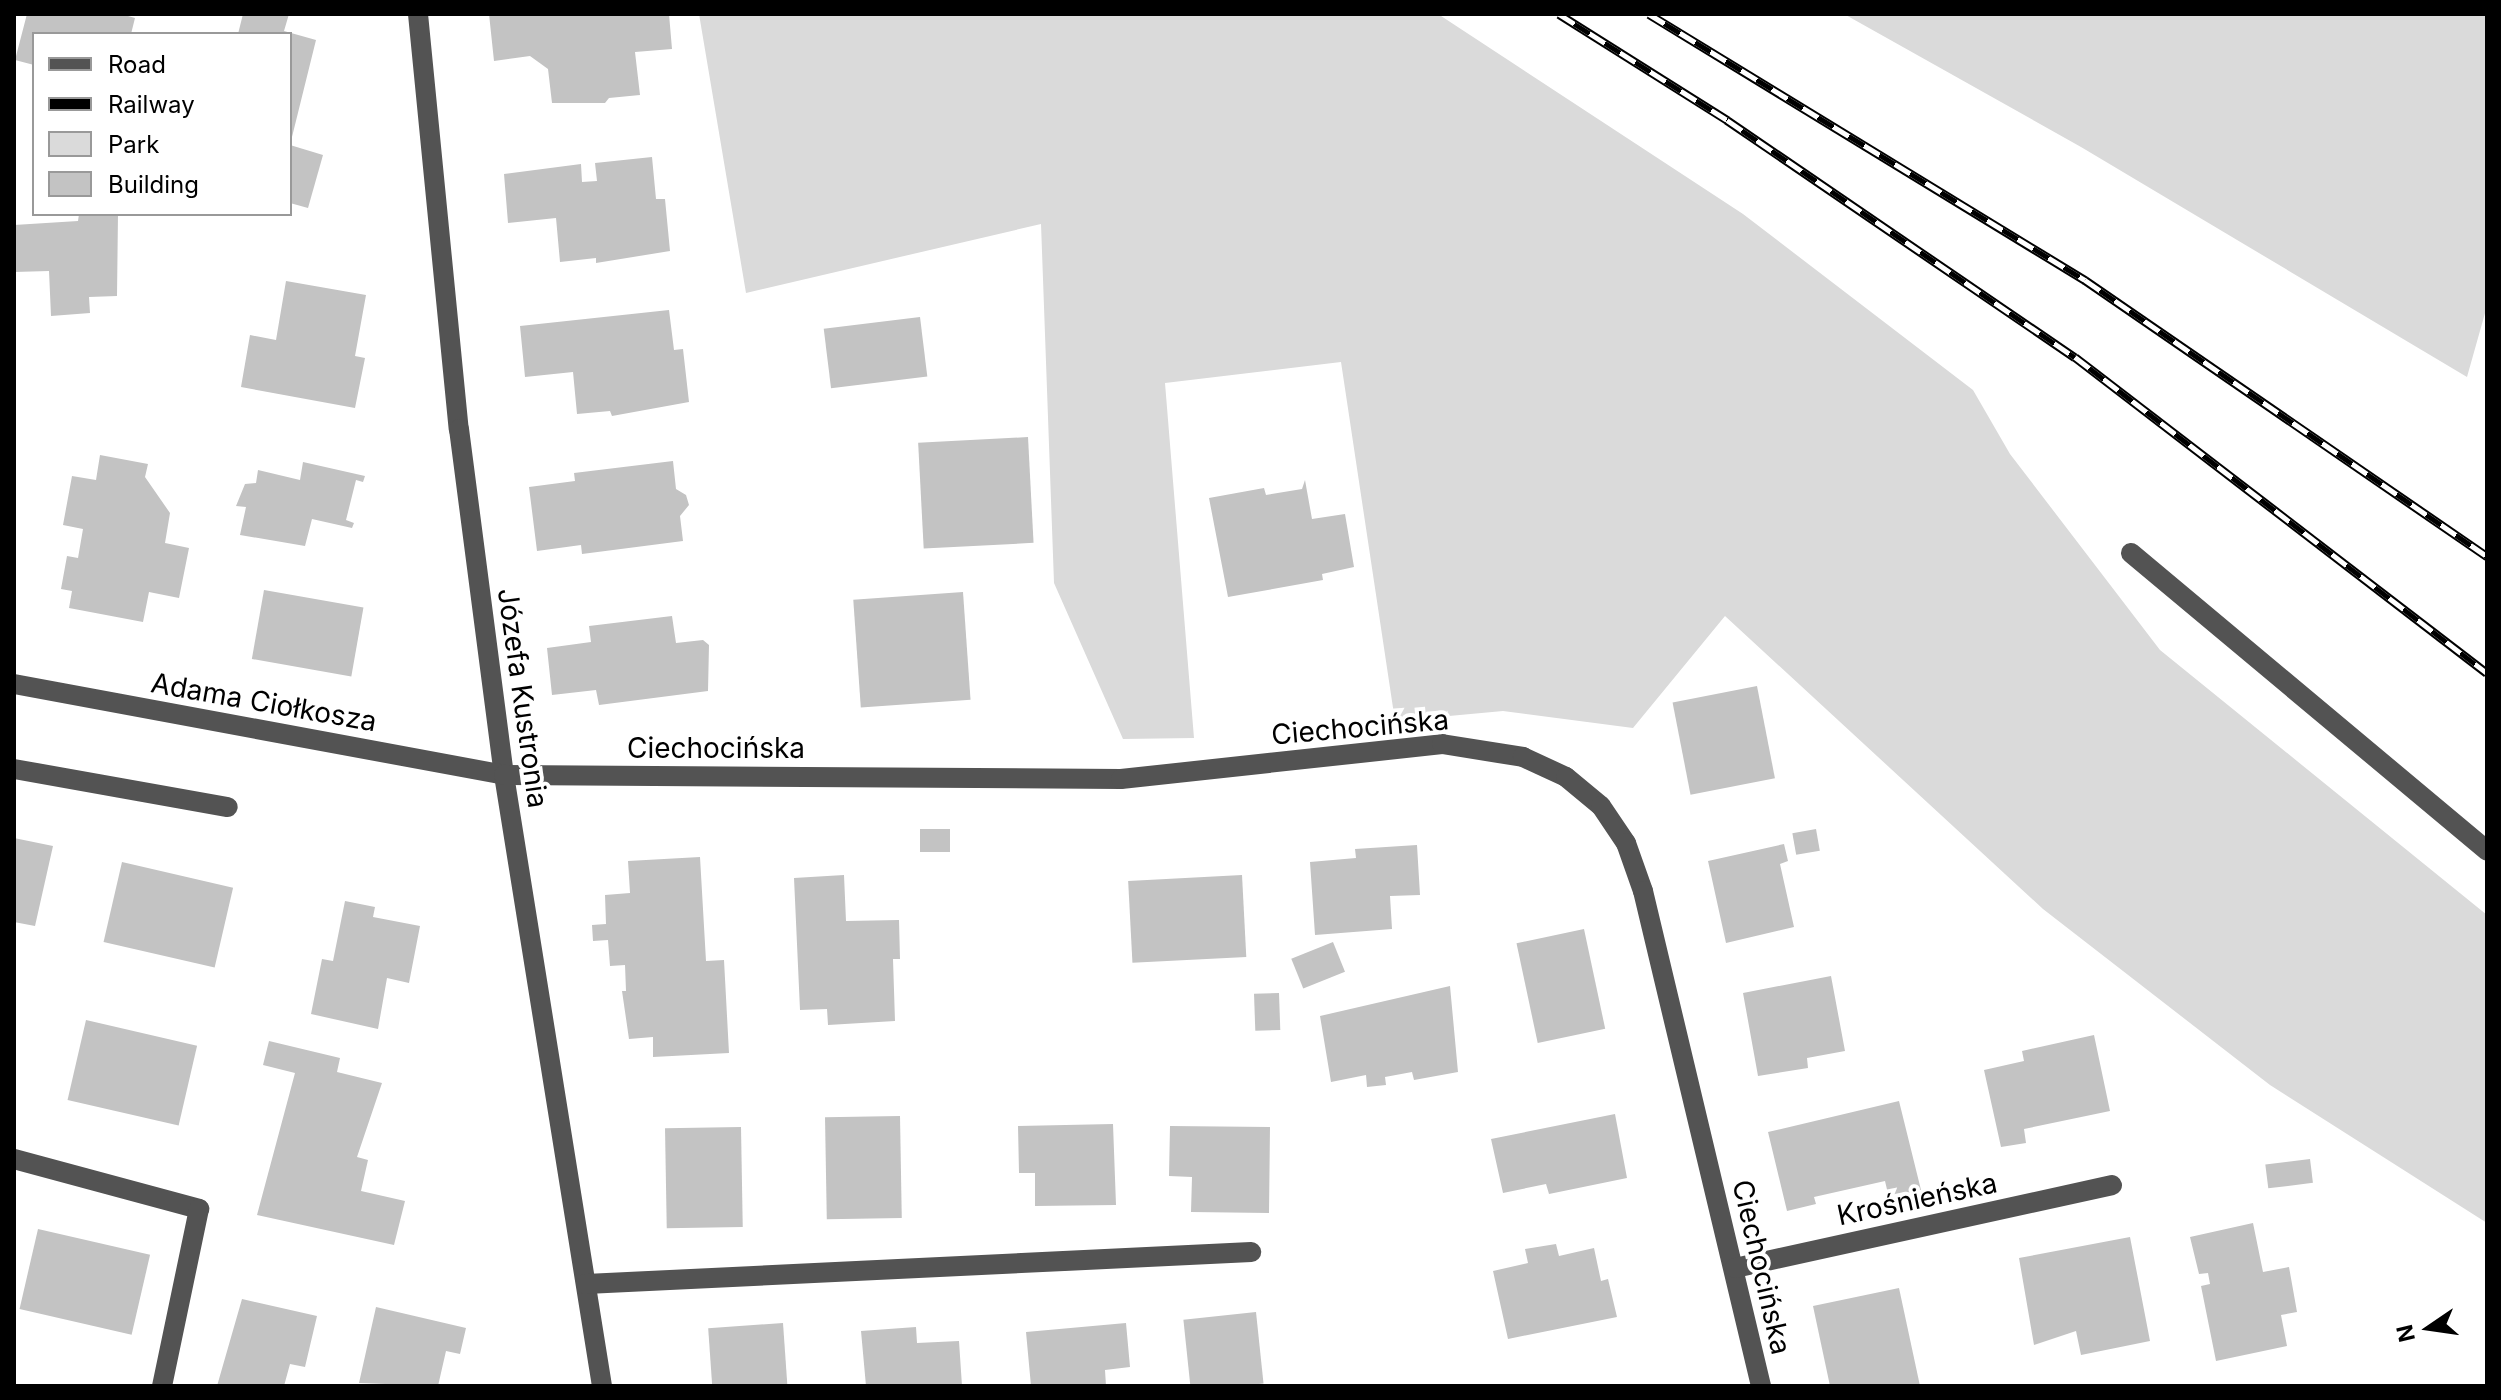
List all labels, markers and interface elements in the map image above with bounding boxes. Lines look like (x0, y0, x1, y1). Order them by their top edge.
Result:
legend (32, 32, 292, 216)
text: Road (108, 50, 166, 79)
text: Railway (108, 90, 195, 119)
text: Park (108, 130, 159, 159)
text: Building (108, 170, 199, 199)
street label: Józefa Kustronia (491, 586, 555, 810)
street label: Adama Ciołkosza (149, 666, 379, 738)
street label: Ciechocińska (1270, 703, 1450, 751)
street label: Ciechocińska (627, 731, 805, 765)
street label: Krośnieńska (1834, 1166, 2000, 1232)
street label: Ciechocińska (1726, 1176, 1798, 1358)
north arrow (2389, 1288, 2469, 1368)
text: N (2391, 1322, 2420, 1344)

